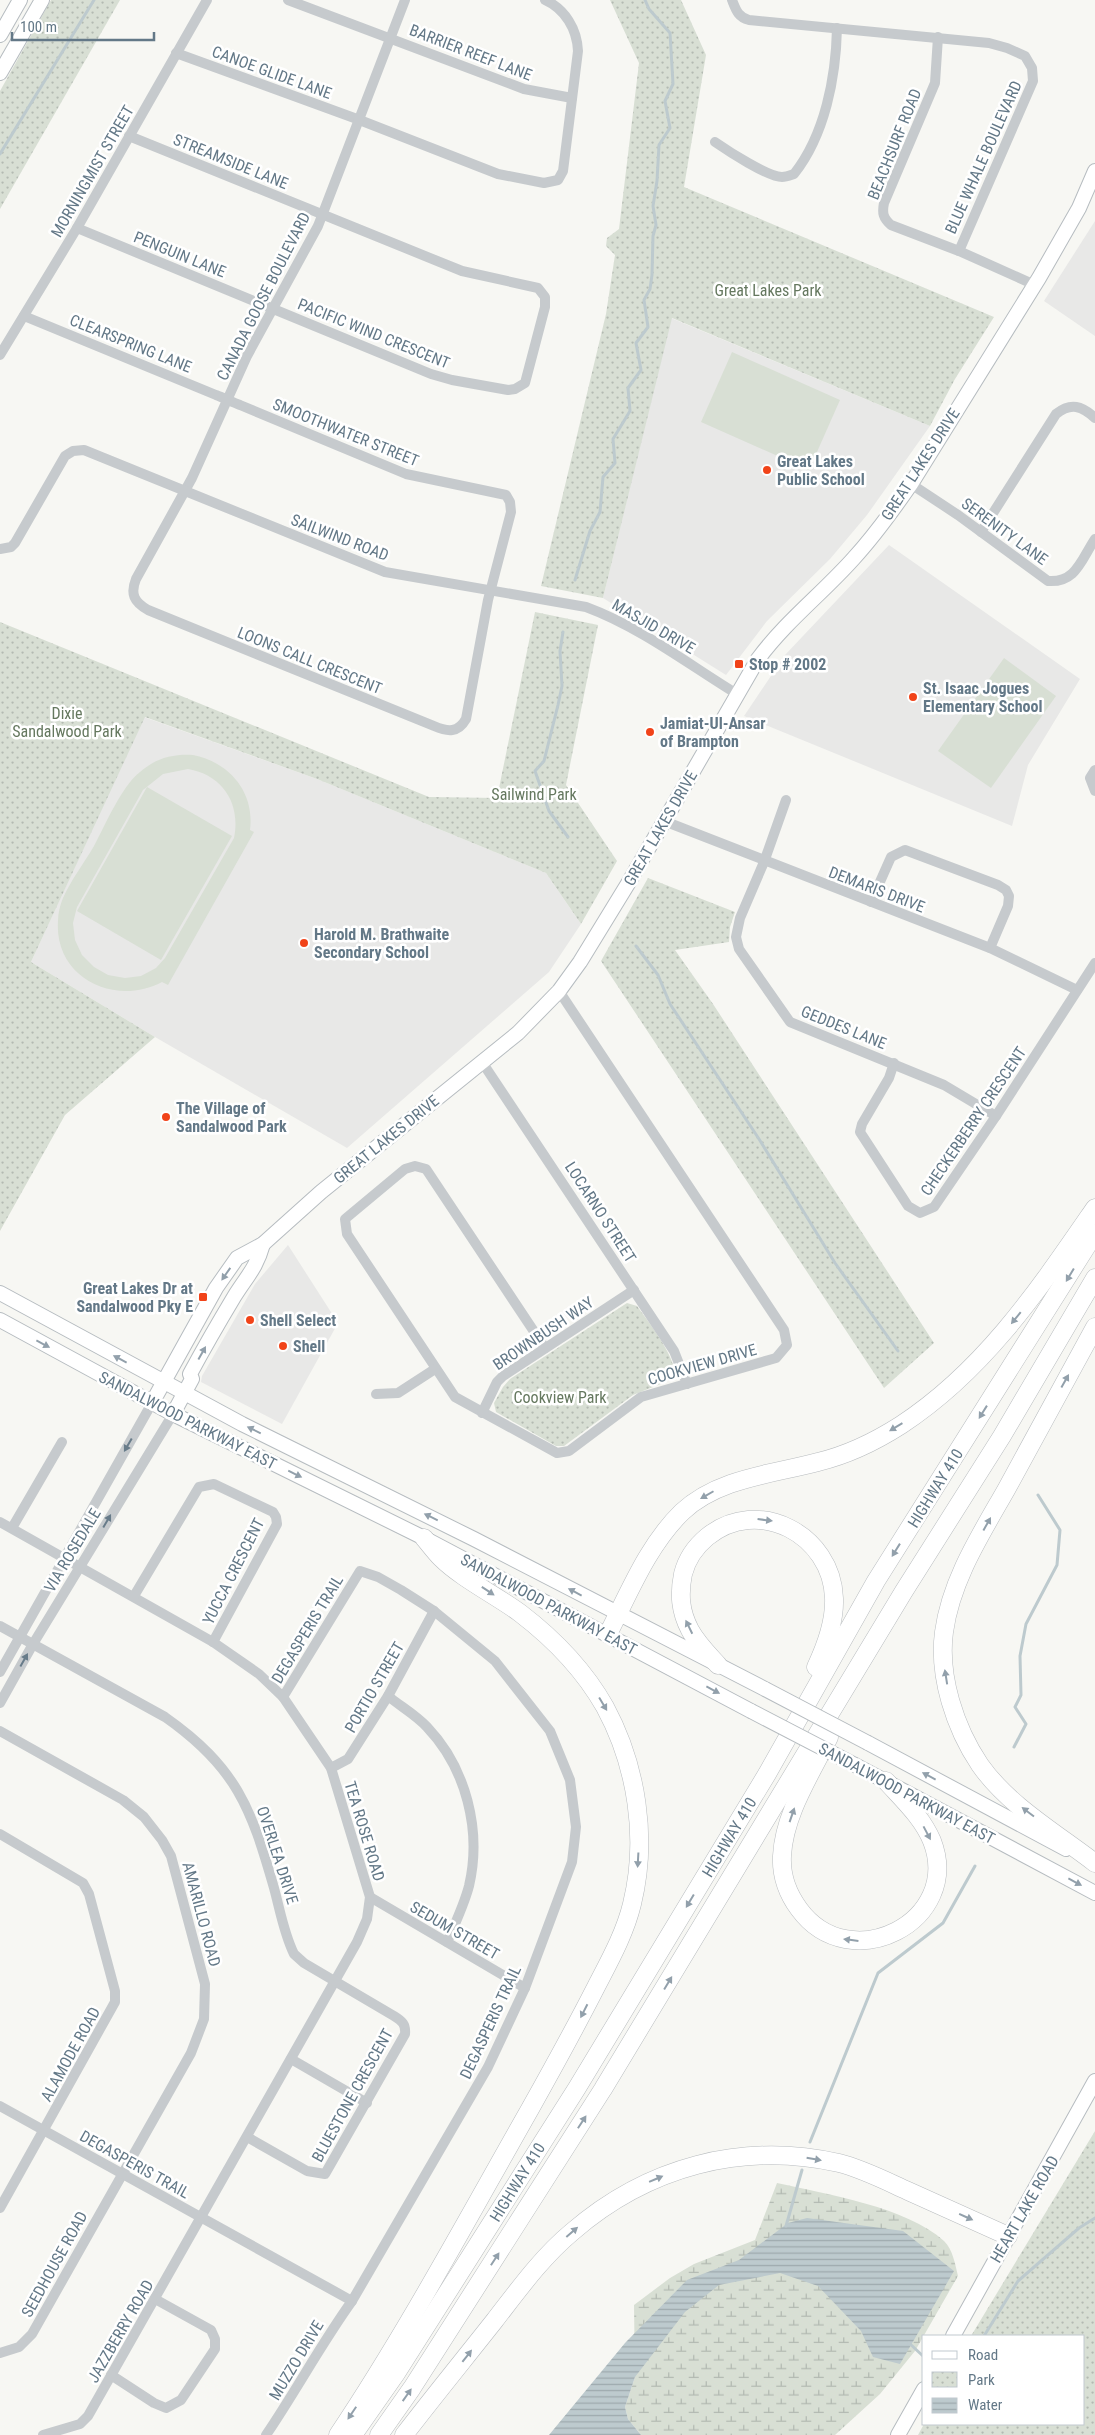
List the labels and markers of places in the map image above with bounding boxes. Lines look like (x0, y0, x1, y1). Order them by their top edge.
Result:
place label: Great Lakes Public School (777, 452, 865, 489)
marker: Great Lakes Public School (761, 464, 773, 476)
place label: Stop # 2002 (749, 655, 826, 674)
marker: Stop # 2002 (733, 658, 745, 670)
place label: St. Isaac Jogues Elementary School (923, 679, 1042, 716)
marker: St. Isaac Jogues Elementary School (907, 691, 919, 703)
place label: Jamiat-Ul-Ansar of Brampton (660, 714, 766, 751)
marker: Jamiat-Ul-Ansar of Brampton (644, 726, 656, 738)
place label: Harold M. Brathwaite Secondary School (314, 925, 449, 962)
marker: Harold M. Brathwaite Secondary School (298, 937, 310, 949)
place label: The Village of Sandalwood Park (176, 1099, 287, 1136)
marker: The Village of Sandalwood Park (160, 1111, 172, 1123)
place label: Great Lakes Dr at Sandalwood Pky E (76, 1279, 193, 1316)
marker: Great Lakes Dr at Sandalwood Pky E (197, 1291, 209, 1303)
place label: Shell Select (260, 1311, 336, 1330)
marker: Shell Select (244, 1314, 256, 1326)
place label: Shell (293, 1337, 325, 1356)
marker: Shell (277, 1340, 289, 1352)

